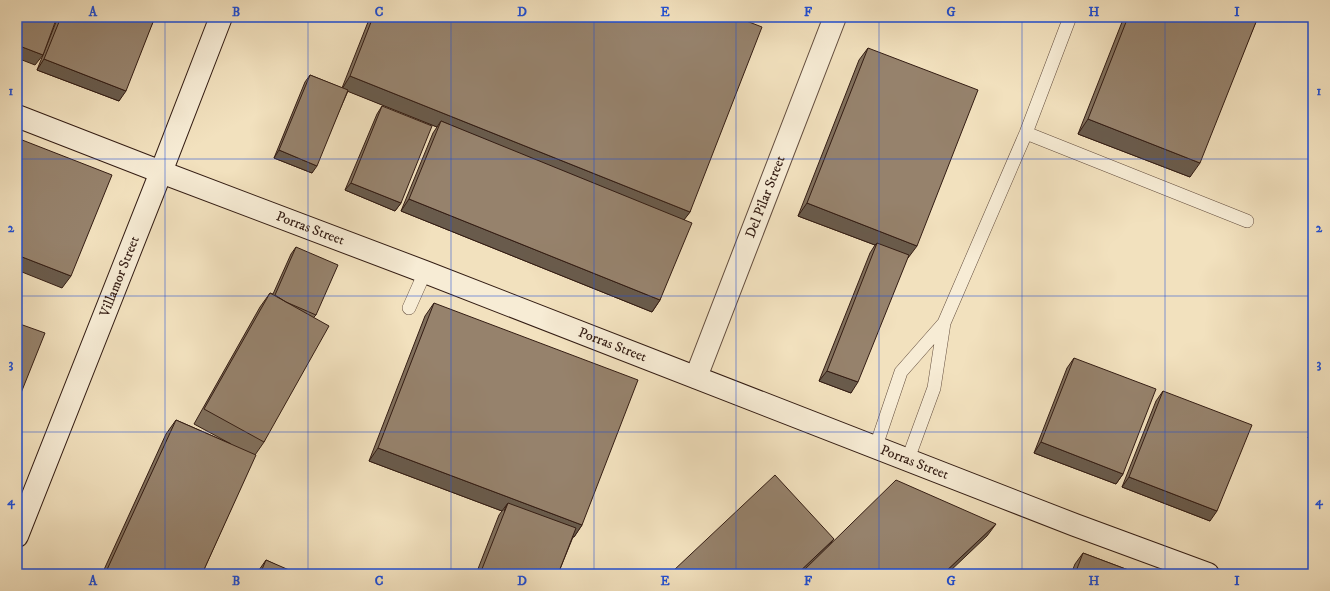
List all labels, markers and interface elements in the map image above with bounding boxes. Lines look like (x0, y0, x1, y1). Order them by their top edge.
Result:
text: A (88, 4, 98, 20)
text: B (232, 4, 240, 20)
text: C (375, 4, 384, 20)
text: D (517, 4, 527, 20)
text: E (660, 4, 670, 20)
text: F (804, 4, 813, 20)
text: G (946, 4, 956, 20)
text: H (1089, 4, 1100, 20)
text: I (1234, 4, 1240, 20)
text: 1 (9, 83, 14, 99)
text: 1 (1317, 83, 1322, 99)
street label: Del Pilar Street (741, 153, 790, 241)
street label: Porras Street (273, 207, 347, 250)
text: 2 (8, 220, 15, 236)
text: 2 (1316, 220, 1323, 236)
street label: Villamor Street (95, 233, 144, 320)
street label: Porras Street (576, 324, 650, 367)
text: 3 (9, 356, 14, 372)
text: 3 (1317, 356, 1322, 372)
street label: Porras Street (878, 441, 952, 484)
text: 4 (6, 493, 15, 510)
text: 4 (1314, 493, 1323, 510)
text: A (88, 573, 98, 589)
text: B (232, 573, 240, 589)
text: C (375, 573, 384, 589)
text: D (517, 573, 527, 589)
text: E (660, 573, 670, 589)
text: F (804, 573, 813, 589)
text: G (946, 573, 956, 589)
text: H (1089, 573, 1100, 589)
text: I (1234, 573, 1240, 589)

